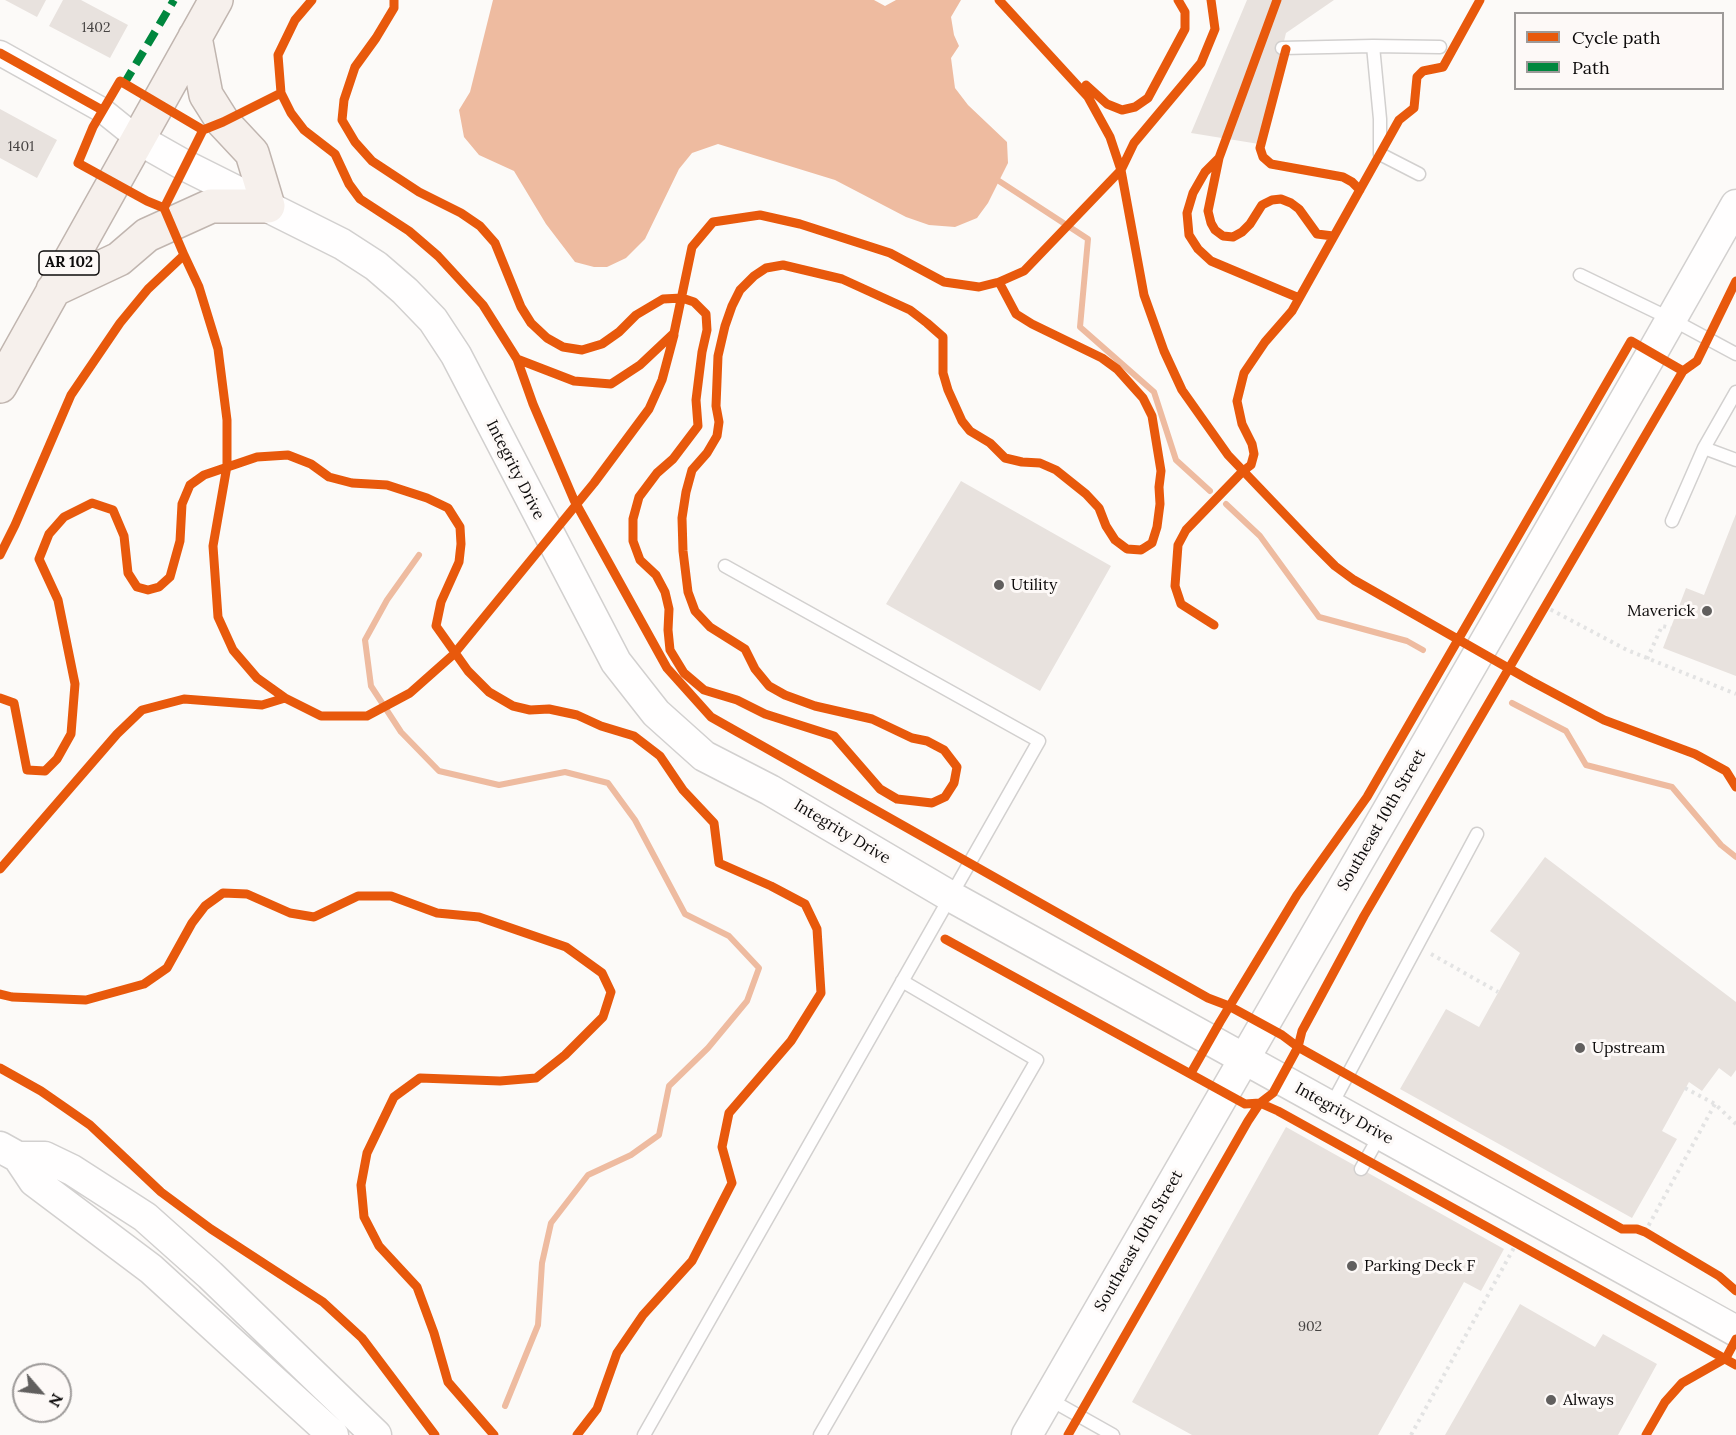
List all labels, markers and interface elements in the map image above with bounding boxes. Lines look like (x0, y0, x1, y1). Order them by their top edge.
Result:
legend (1514, 12, 1724, 90)
house number: 1402 (82, 20, 110, 36)
text: Cycle path (1572, 26, 1661, 49)
text: Path (1572, 56, 1610, 79)
house number: 1401 (8, 139, 34, 155)
road number: AR 102 (39, 251, 99, 275)
street label: Integrity Drive (482, 417, 548, 523)
place label: Utility (1011, 575, 1057, 595)
marker: Utility (992, 578, 1006, 592)
place label: Maverick (1627, 601, 1695, 621)
marker: Maverick (1700, 604, 1714, 618)
street label: Southeast 10th Street (1334, 746, 1430, 894)
street label: Integrity Drive (790, 796, 894, 868)
place label: Upstream (1592, 1038, 1665, 1058)
marker: Upstream (1573, 1041, 1587, 1055)
street label: Integrity Drive (1292, 1079, 1396, 1149)
street label: Southeast 10th Street (1091, 1167, 1187, 1315)
place label: Parking Deck F (1364, 1256, 1475, 1276)
marker: Parking Deck F (1345, 1259, 1359, 1273)
house number: 902 (1298, 1319, 1322, 1335)
north arrow (12, 1363, 72, 1423)
text: N (44, 1390, 68, 1411)
place label: Always (1563, 1390, 1614, 1410)
marker: Always (1544, 1393, 1558, 1407)

